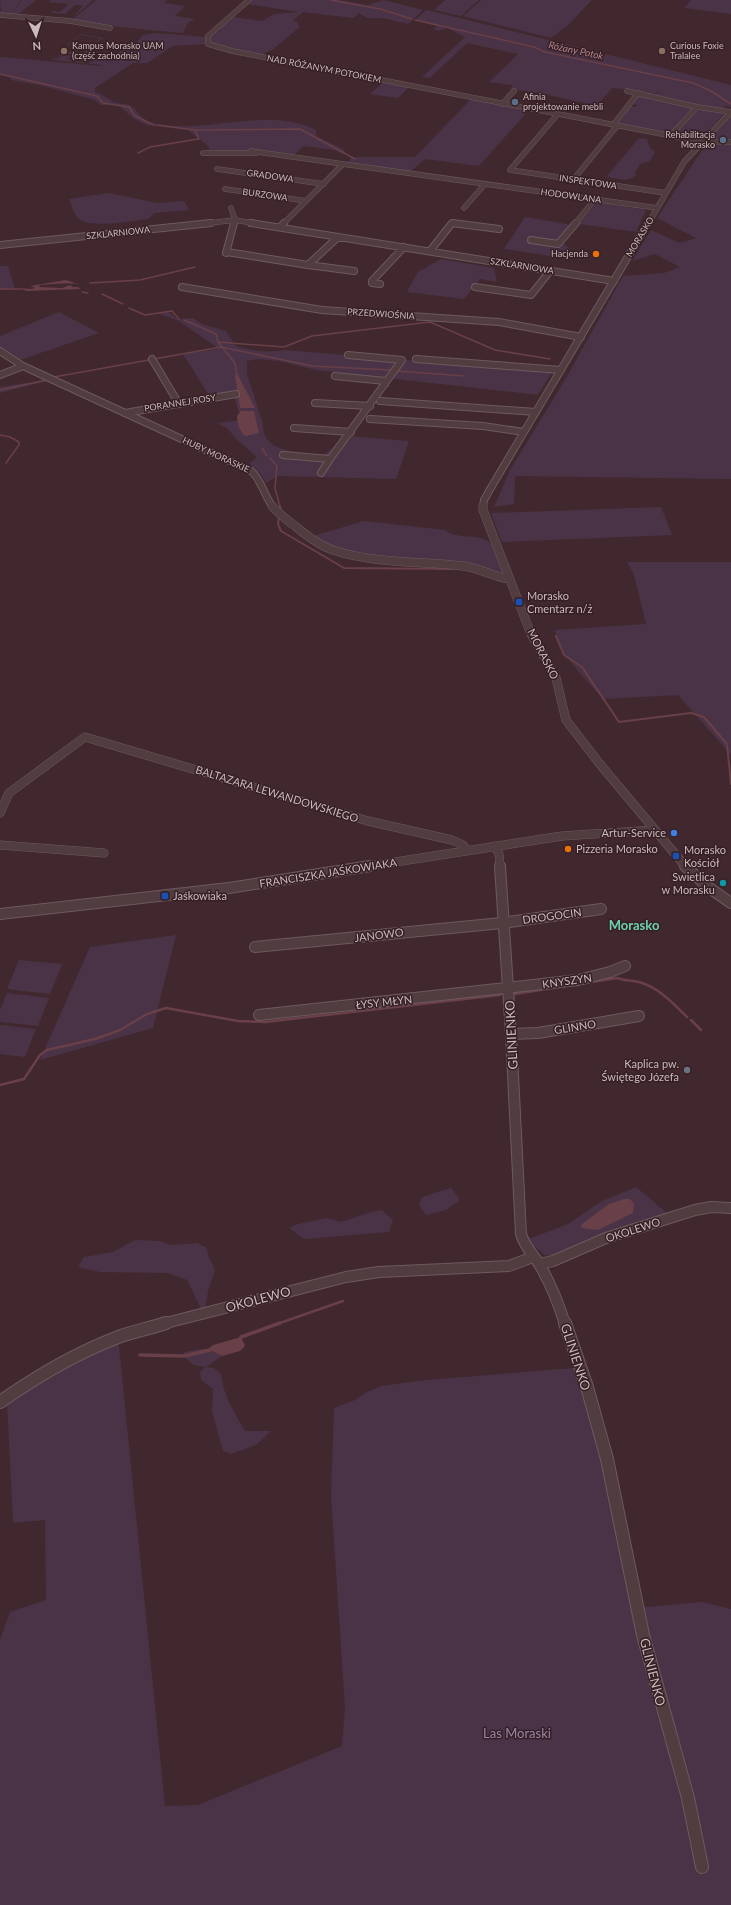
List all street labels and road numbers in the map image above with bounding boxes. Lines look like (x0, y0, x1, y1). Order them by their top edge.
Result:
street label: NAD RÓŻANYM POTOKIEM (266, 52, 382, 85)
street label: GRADOWA (246, 167, 295, 184)
street label: INSPEKTOWA (559, 172, 618, 191)
street label: BURZOWA (242, 186, 289, 203)
street label: HODOWLANA (540, 186, 603, 205)
street label: MORASKO (623, 215, 656, 259)
street label: SZKLARNIOWA (85, 224, 151, 241)
street label: SZKLARNIOWA (490, 255, 556, 276)
street label: PRZEDWIOŚNIA (347, 306, 416, 321)
street label: PORANNEJ ROSY (143, 391, 217, 414)
street label: HUBY MORASKIE (181, 434, 251, 475)
street label: MORASKO (525, 626, 562, 681)
street label: BALTAZARA LEWANDOWSKIEGO (194, 763, 360, 825)
street label: FRANCISZKA JAŚKOWIAKA (258, 855, 398, 890)
street label: DROGOCIN (521, 905, 582, 926)
street label: JANOWO (354, 925, 404, 944)
street label: KNYSZYN (541, 971, 593, 990)
street label: ŁYSY MŁYN (355, 992, 413, 1011)
street label: GLINIENKO (501, 1000, 521, 1070)
street label: GLINNO (553, 1017, 597, 1036)
street label: OKOLEWO (604, 1215, 662, 1244)
street label: OKOLEWO (224, 1283, 292, 1315)
street label: GLINIENKO (558, 1322, 594, 1392)
street label: GLINIENKO (637, 1636, 669, 1708)

